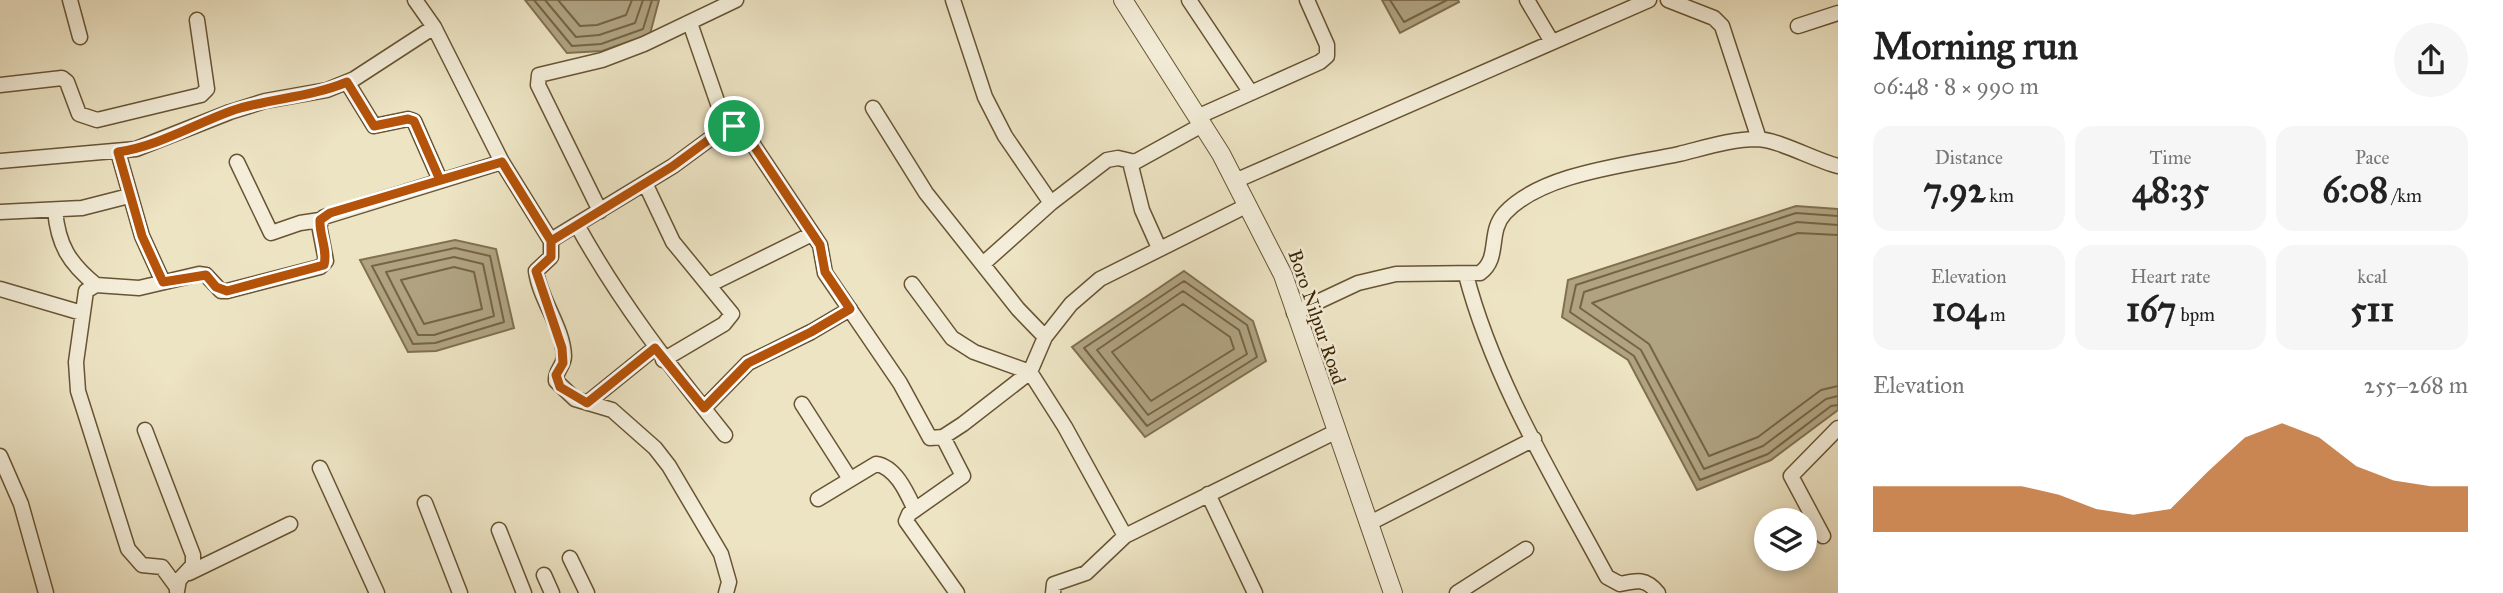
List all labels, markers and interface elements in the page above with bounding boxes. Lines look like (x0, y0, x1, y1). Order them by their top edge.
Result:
text: Morning run (1873, 23, 2078, 69)
button: share (2394, 23, 2468, 97)
text: 06:48 · 8 × 990 m (1873, 72, 2039, 100)
pin (704, 96, 764, 156)
icon: arrive (715, 107, 753, 145)
text: Distance (1935, 146, 2003, 169)
text: Time (2149, 146, 2192, 169)
text: Pace (2355, 146, 2389, 169)
text: 7.92 (1924, 169, 1985, 212)
text: 48:35 (2132, 169, 2209, 212)
text: 6:08 (2322, 169, 2388, 212)
text: km (1985, 184, 2014, 207)
text: /km (2388, 184, 2422, 207)
street label: Boro Nilpur Road (1283, 247, 1351, 388)
text: Elevation (1931, 265, 2007, 288)
text: Heart rate (2131, 265, 2210, 288)
text: kcal (2357, 265, 2387, 288)
text: 104 (1932, 288, 1986, 331)
text: 167 (2126, 288, 2176, 331)
text: 511 (2350, 288, 2394, 331)
text: m (1986, 303, 2006, 326)
text: bpm (2176, 303, 2215, 326)
text: Elevation (1873, 371, 1964, 399)
text: 255–268 m (2364, 371, 2468, 399)
map controls (1754, 508, 1817, 571)
button: layers (1754, 508, 1817, 571)

